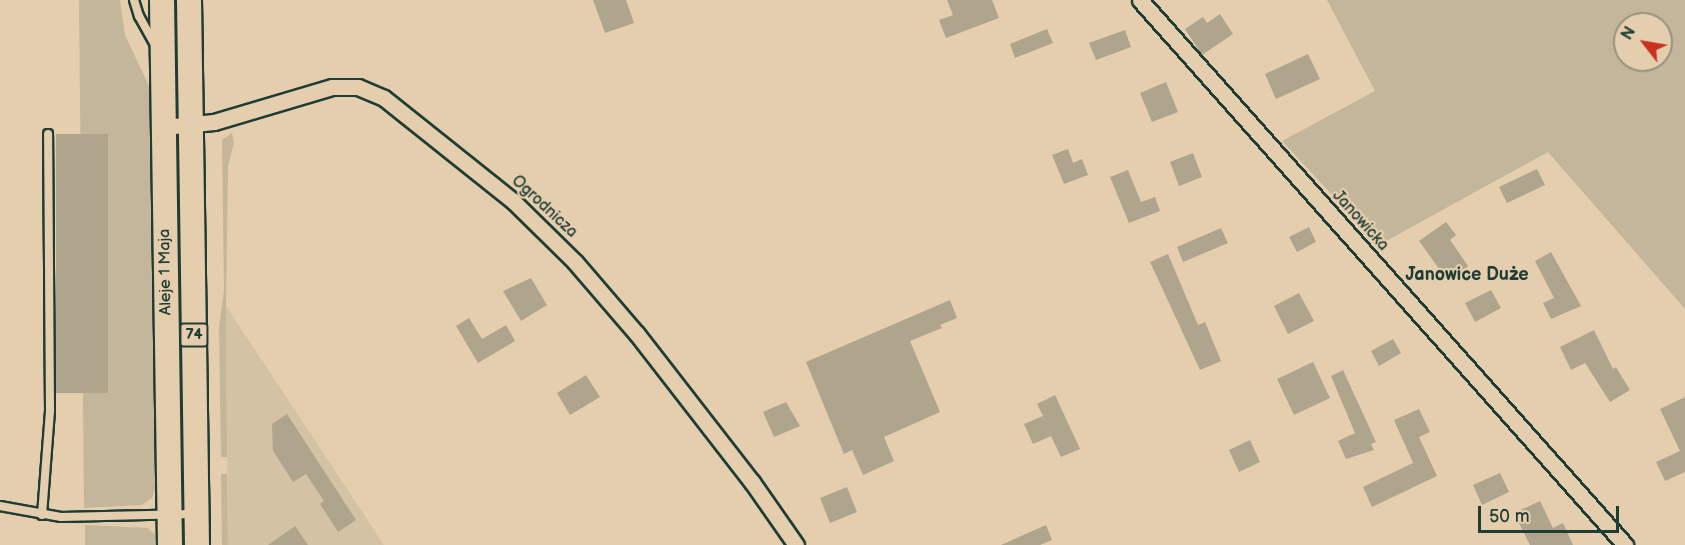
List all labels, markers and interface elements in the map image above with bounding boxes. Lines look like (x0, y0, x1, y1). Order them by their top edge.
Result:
north arrow (1613, 12, 1673, 72)
text: N (1618, 23, 1640, 44)
street label: Ogrodnicza (507, 172, 581, 242)
street label: Janowicka (1328, 187, 1392, 255)
street label: Aleje 1 Maja (156, 229, 176, 315)
district label: Janowice Duże (1405, 264, 1529, 286)
road number: 74 (179, 323, 209, 347)
scale bar (1481, 494, 1622, 532)
text: 50 m (1489, 506, 1530, 527)

